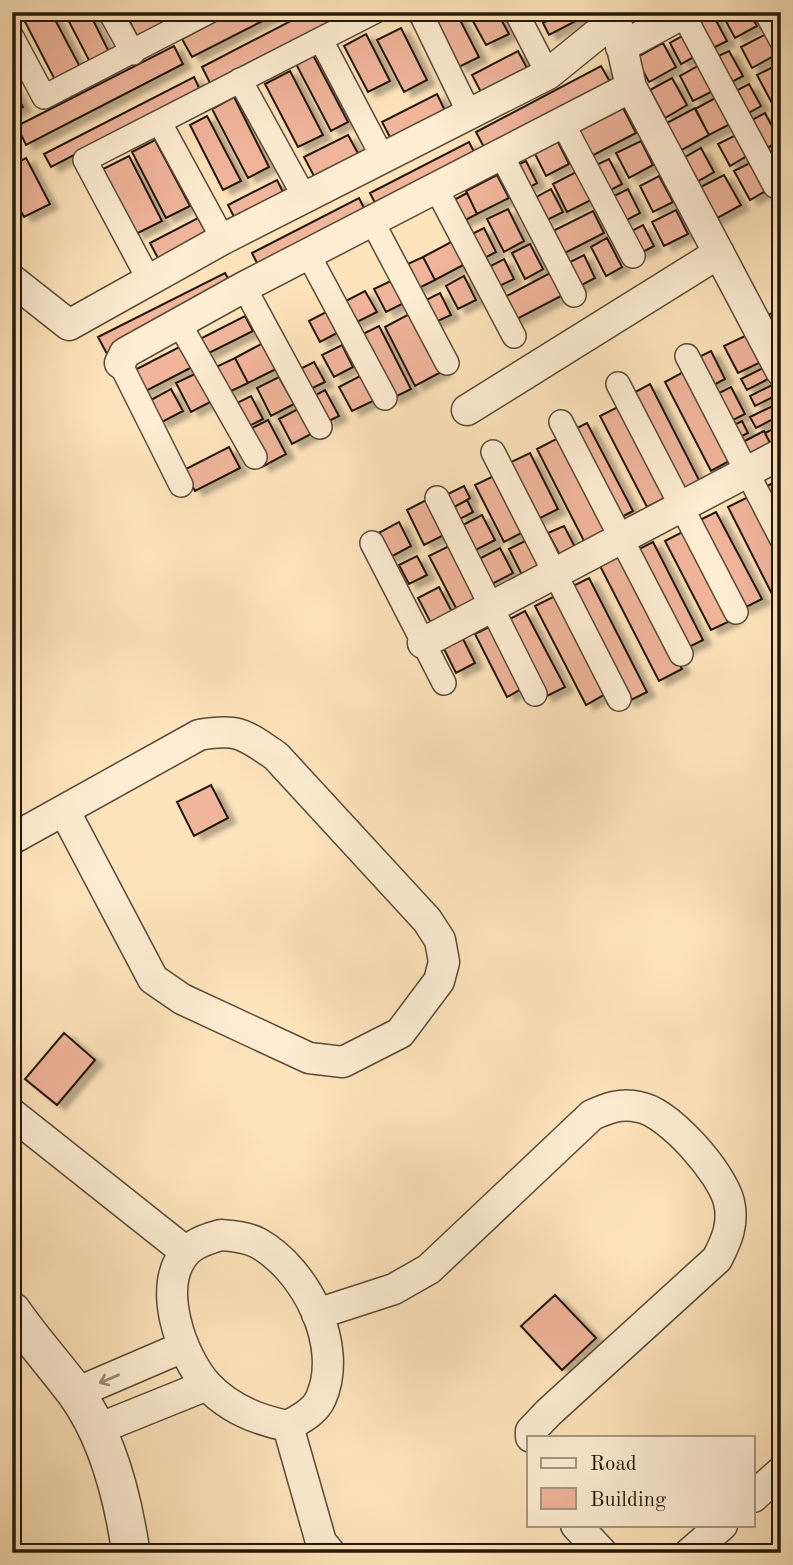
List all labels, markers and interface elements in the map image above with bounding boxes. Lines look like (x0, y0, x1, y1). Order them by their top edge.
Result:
one-way arrow (99, 1373, 120, 1386)
legend (527, 1436, 754, 1526)
text: Road (590, 1454, 637, 1475)
text: Building (590, 1490, 667, 1511)

